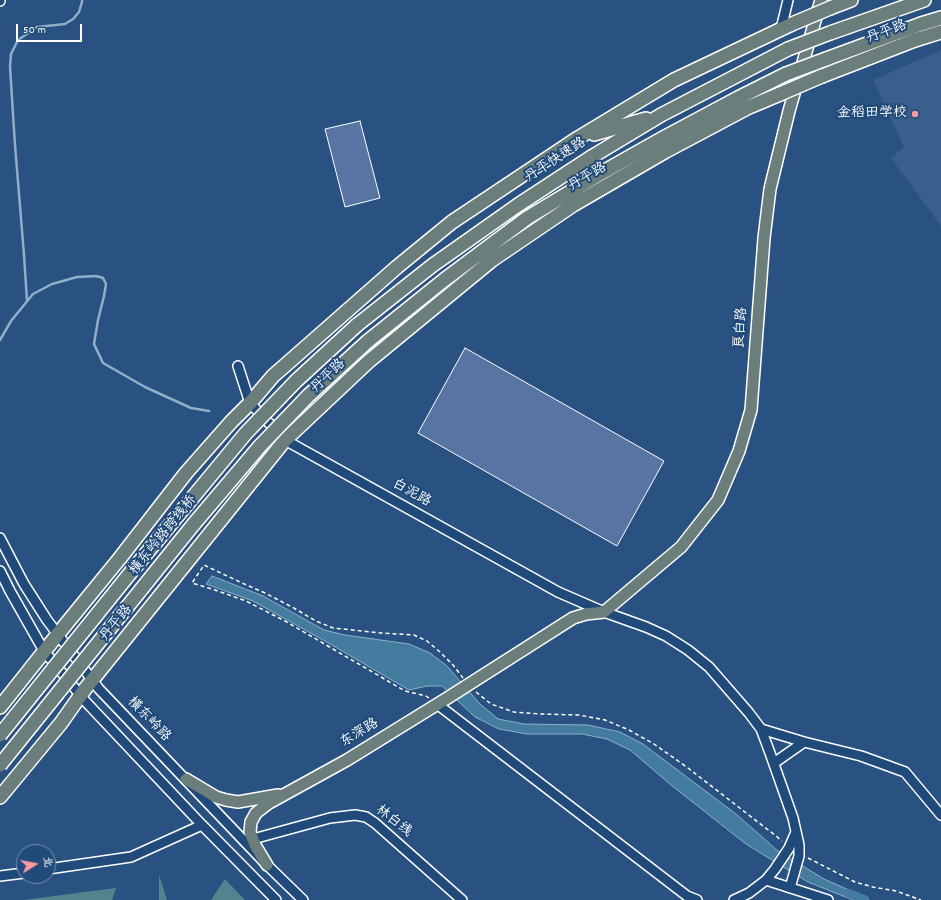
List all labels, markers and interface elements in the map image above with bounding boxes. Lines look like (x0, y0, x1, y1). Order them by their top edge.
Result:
scale bar (18, 16, 84, 42)
street label: 丹平路 (864, 18, 910, 48)
text: 50 m (23, 22, 46, 39)
place label: 金稻田学校 (837, 106, 907, 122)
marker: 金稻田学校 (910, 109, 920, 119)
street label: 丹平快速路 (522, 135, 590, 187)
street label: 丹平路 (566, 160, 610, 196)
street label: 良白路 (732, 306, 752, 350)
street label: 丹平路 (308, 356, 350, 398)
street label: 白泥路 (389, 476, 433, 512)
street label: 横东岭路跨线桥 (127, 493, 201, 579)
street label: 丹平路 (97, 602, 137, 646)
street label: 横东岭路 (123, 694, 173, 746)
street label: 东深路 (338, 716, 382, 752)
street label: 林白线 (371, 802, 415, 842)
north arrow (16, 844, 56, 884)
text: 北 (38, 855, 56, 869)

